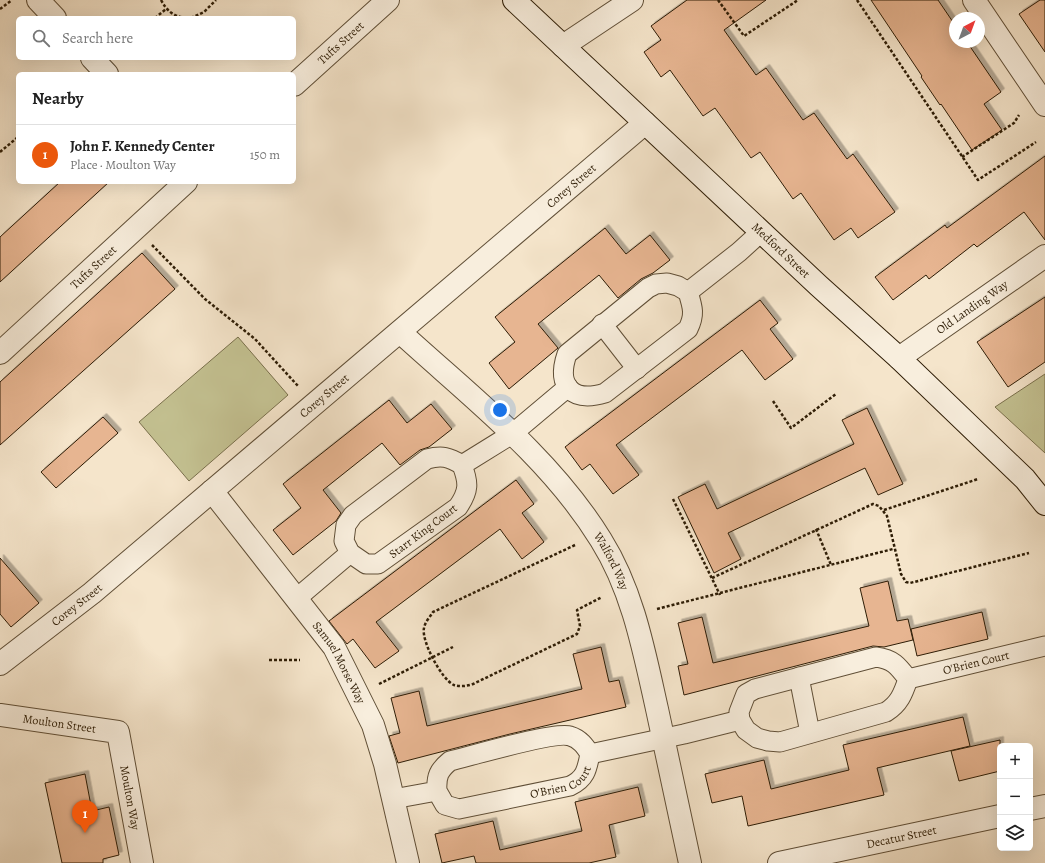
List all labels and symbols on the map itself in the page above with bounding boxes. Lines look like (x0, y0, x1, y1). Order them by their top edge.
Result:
north arrow (949, 12, 985, 48)
street label: Tufts Street (314, 18, 367, 68)
street label: Corey Street (543, 160, 599, 211)
street label: Medford Street (748, 219, 814, 282)
street label: Tufts Street (67, 242, 120, 292)
street label: Old Landing Way (933, 276, 1012, 338)
street label: Corey Street (296, 370, 352, 421)
your location (490, 400, 510, 420)
street label: Starr King Court (386, 500, 460, 562)
street label: Walford Way (590, 528, 633, 593)
street label: Corey Street (48, 580, 106, 630)
street label: Samuel Morse Way (309, 618, 369, 707)
street label: O'Brien Court (941, 647, 1011, 678)
street label: Moulton Street (22, 710, 97, 737)
street label: Moulton Way (116, 764, 144, 832)
street label: O'Brien Court (529, 764, 595, 802)
pin: 1 (72, 800, 98, 833)
street label: Decatur Street (865, 822, 938, 852)

